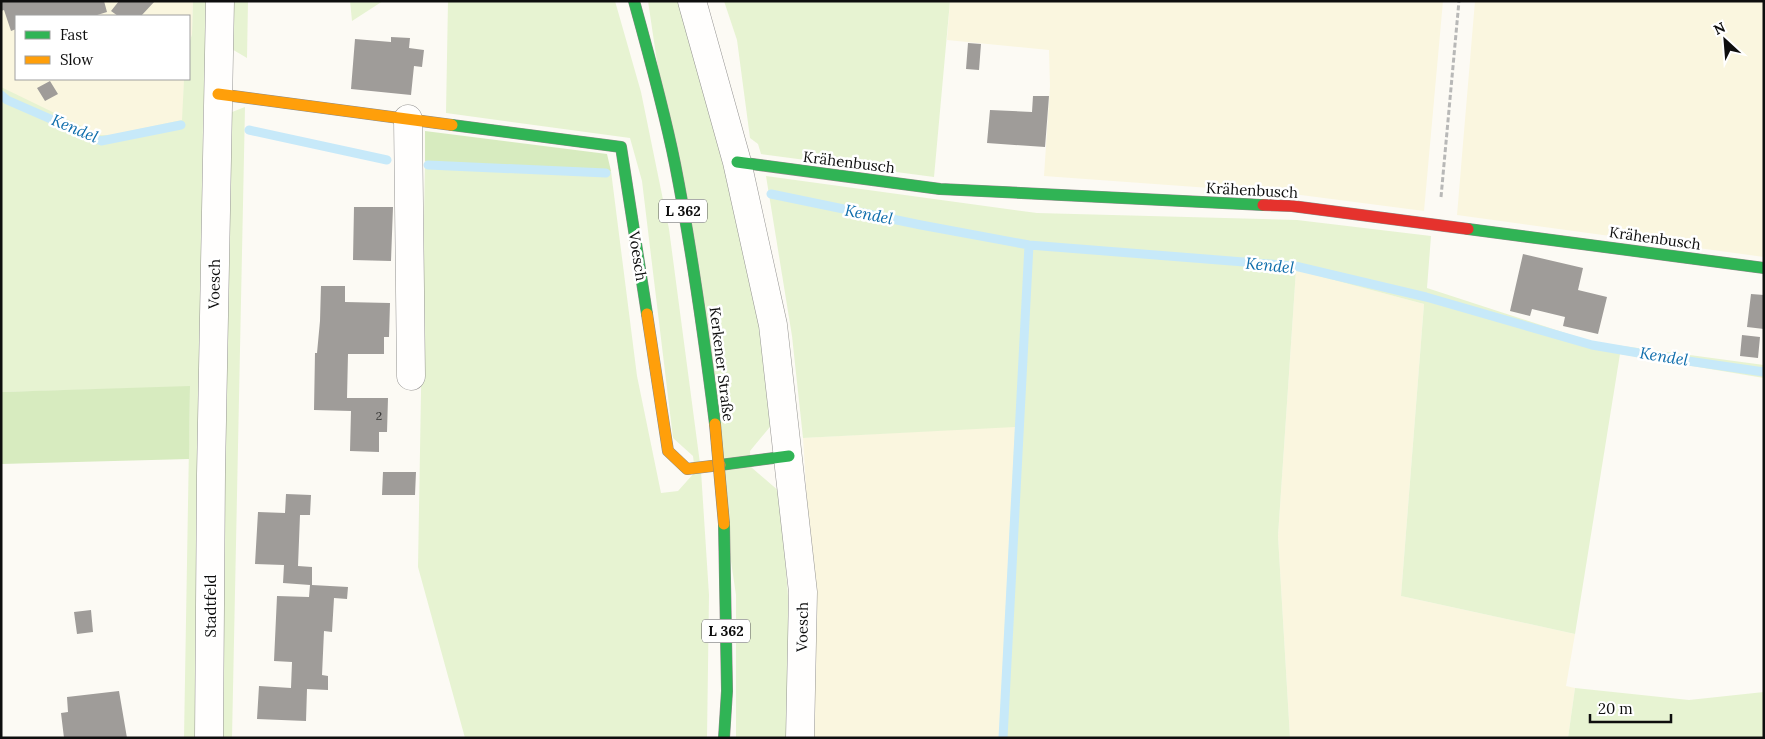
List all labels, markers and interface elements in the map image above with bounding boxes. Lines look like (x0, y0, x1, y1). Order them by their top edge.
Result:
legend (15, 15, 190, 80)
north arrow (1700, 15, 1750, 65)
text: N (1710, 18, 1728, 39)
text: Fast (60, 25, 88, 44)
text: Slow (60, 50, 93, 69)
water label: Kendel (49, 109, 102, 147)
street label: Krähenbusch (802, 147, 896, 177)
street label: Krähenbusch (1205, 178, 1299, 202)
road number: L 362 (659, 200, 707, 222)
water label: Kendel (843, 200, 895, 229)
street label: Krähenbusch (1608, 222, 1702, 254)
street label: Voesch (625, 229, 651, 282)
water label: Kendel (1245, 253, 1296, 278)
street label: Voesch (204, 259, 224, 310)
street label: Kerkener Straße (706, 306, 738, 422)
water label: Kendel (1638, 342, 1690, 370)
house number: 2 (376, 408, 382, 423)
street label: Stadtfeld (201, 575, 220, 637)
street label: Voesch (792, 602, 812, 653)
road number: L 362 (702, 620, 750, 642)
scale bar (1590, 692, 1671, 724)
text: 20 m (1598, 699, 1633, 718)

